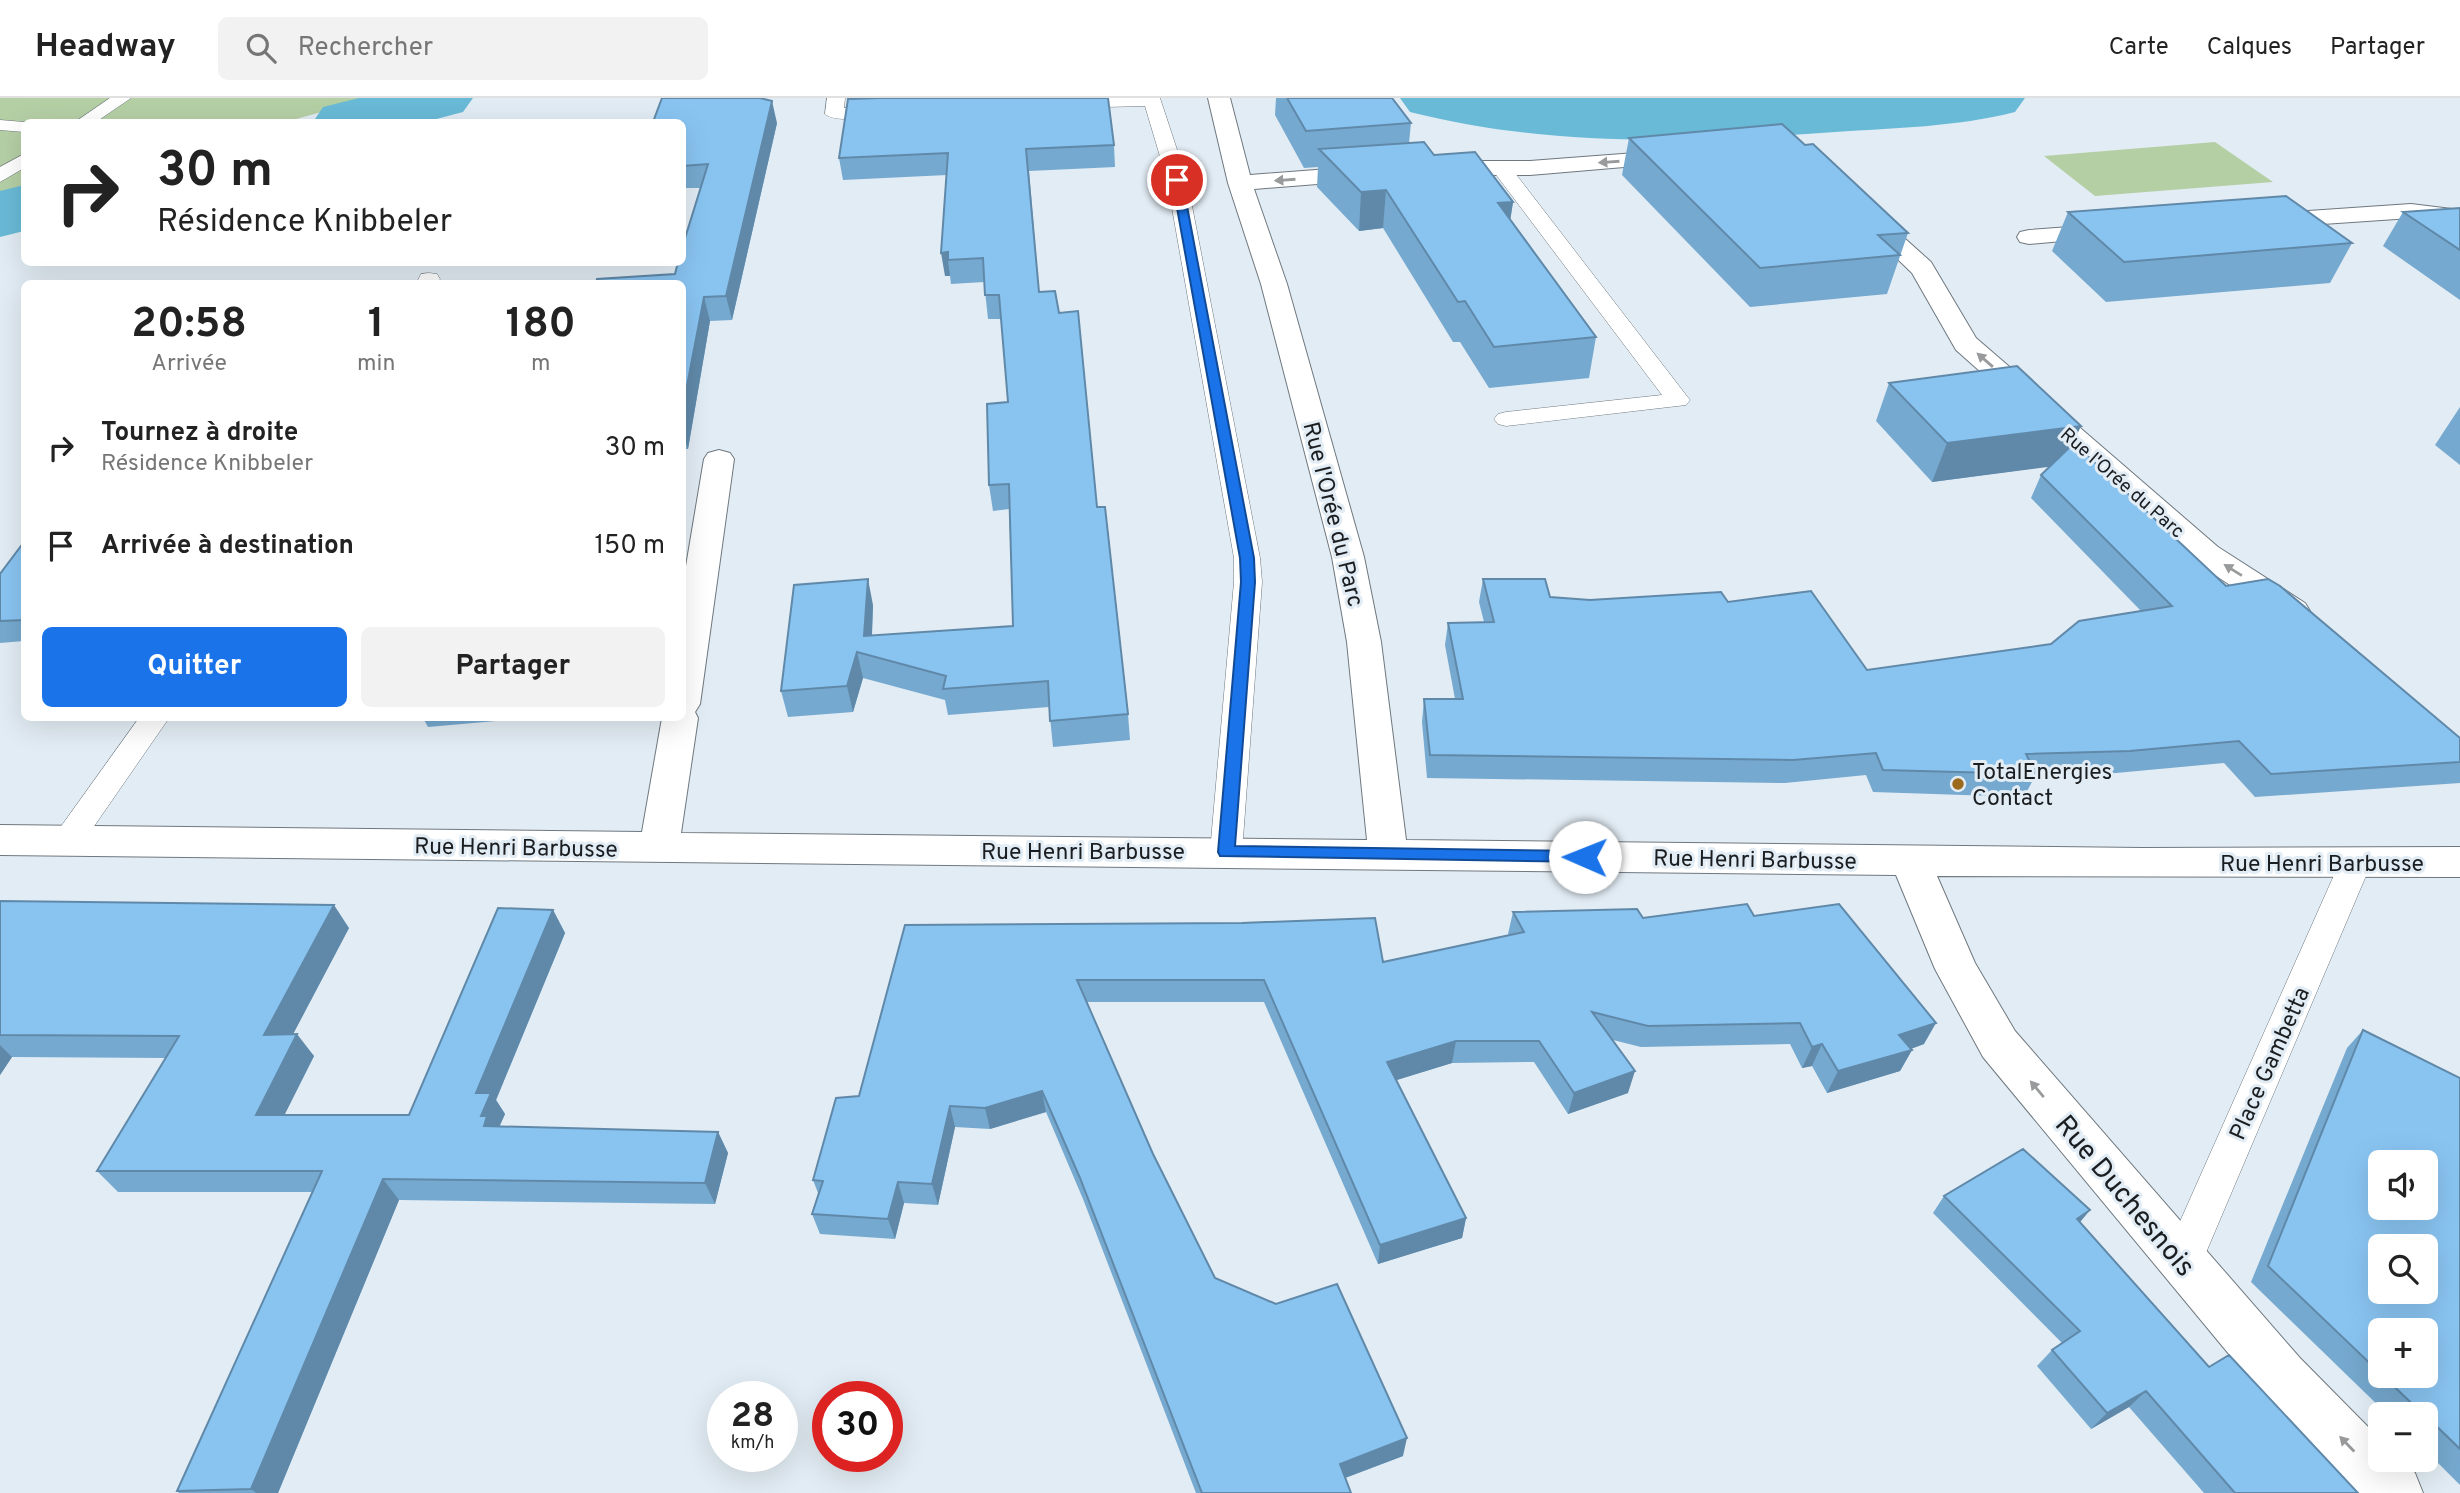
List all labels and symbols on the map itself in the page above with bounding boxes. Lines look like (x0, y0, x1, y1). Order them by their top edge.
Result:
pin (1147, 150, 1207, 210)
one-way arrow (1598, 157, 1620, 168)
one-way arrow (1273, 175, 1295, 186)
one-way arrow (1976, 353, 1993, 368)
street label: Rue l'Orée du Parc (1295, 419, 1369, 610)
street label: Rue l'Orée du Parc (2055, 423, 2189, 544)
one-way arrow (2223, 564, 2242, 577)
place label: TotalEnergies Contact (1972, 759, 2112, 814)
marker: TotalEnergies Contact (1950, 776, 1966, 792)
position arrow (1548, 820, 1622, 894)
street label: Rue Henri Barbusse (414, 833, 618, 866)
street label: Rue Henri Barbusse (981, 839, 1185, 868)
street label: Rue Henri Barbusse (1653, 845, 1857, 878)
street label: Rue Henri Barbusse (2220, 851, 2424, 880)
street label: Place Gambetta (2225, 983, 2318, 1145)
one-way arrow (2029, 1080, 2044, 1098)
street label: Rue Duchesnois (2046, 1109, 2202, 1285)
speed limit sign: 30 (812, 1381, 903, 1472)
one-way arrow (2339, 1436, 2356, 1453)

